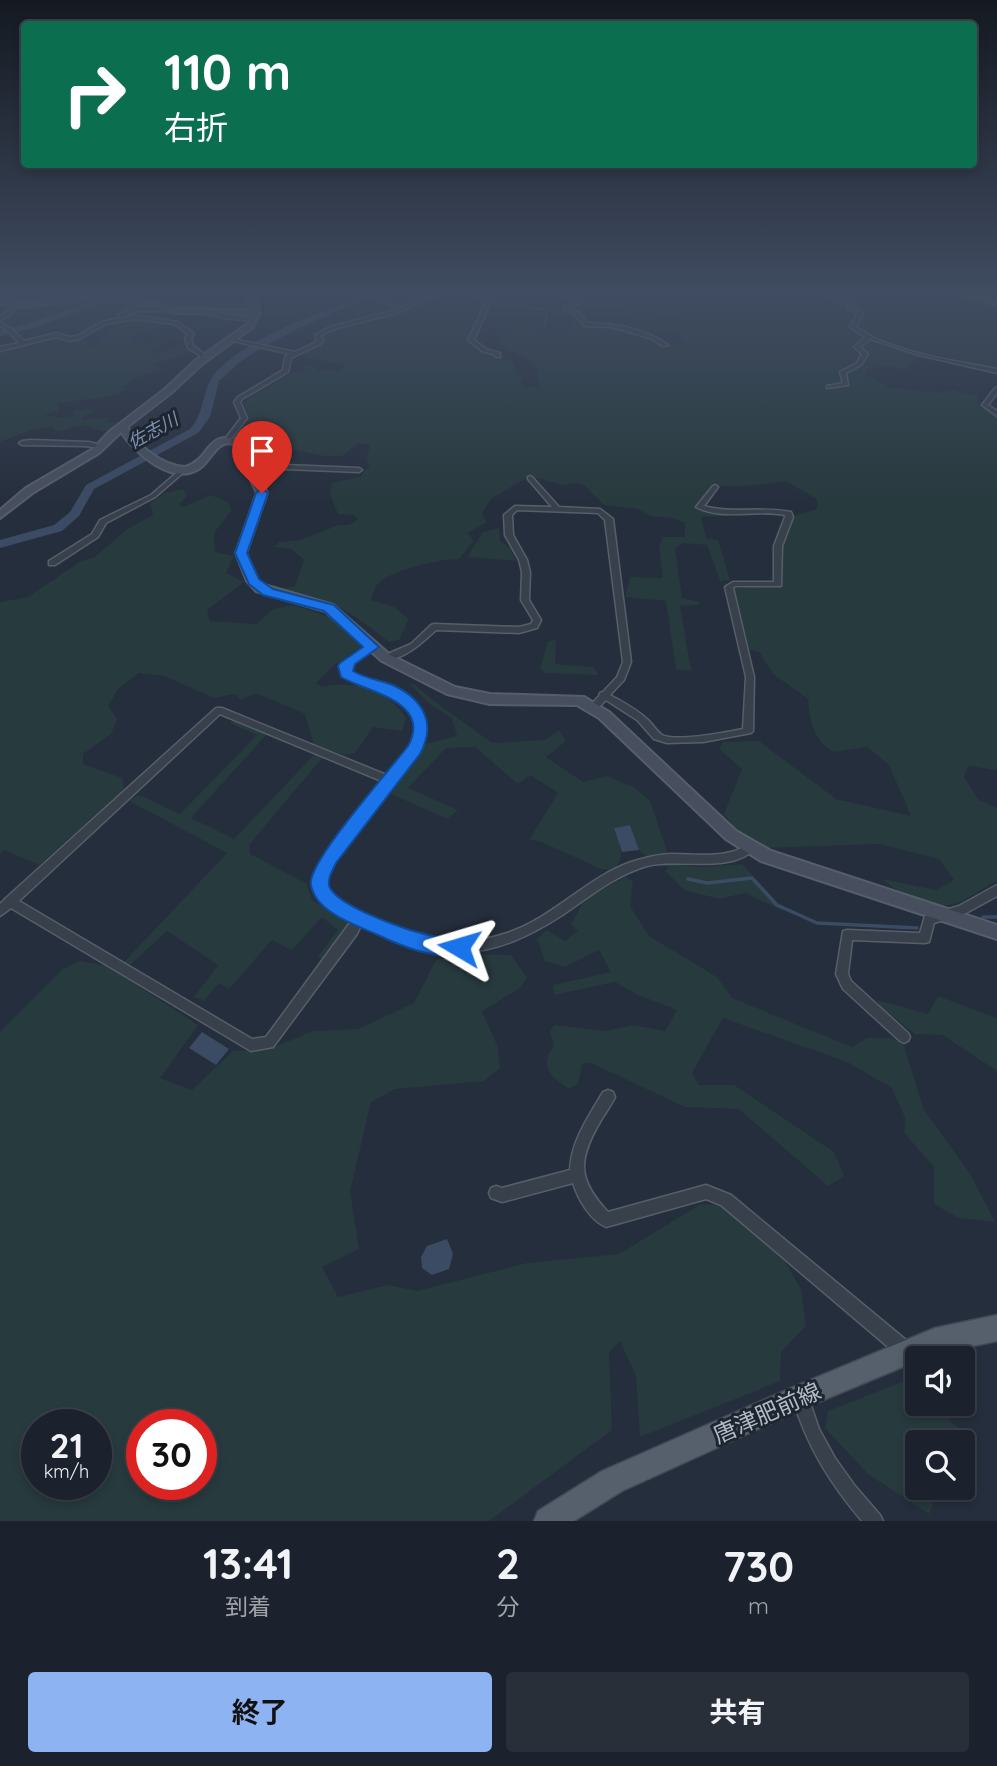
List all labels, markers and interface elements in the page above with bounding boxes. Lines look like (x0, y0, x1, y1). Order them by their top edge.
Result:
text: 110 m (164, 41, 291, 102)
icon: right (49, 49, 140, 140)
text: 右折 (164, 107, 228, 147)
water label: 佐志川 (124, 406, 184, 454)
pin (232, 421, 292, 493)
icon: arrive (243, 432, 281, 470)
position arrow (422, 910, 496, 984)
map controls (905, 1346, 975, 1500)
button: sound (905, 1346, 975, 1416)
street label: 唐津肥前線 (708, 1376, 825, 1449)
speed limit sign: 30 (126, 1409, 217, 1500)
text: 21 (50, 1423, 83, 1467)
button: search (905, 1430, 975, 1500)
text: km/h (44, 1460, 89, 1483)
text: 13:41 (203, 1537, 293, 1590)
text: 2 (496, 1537, 520, 1590)
text: 730 (723, 1540, 794, 1593)
text: m (748, 1591, 769, 1620)
text: 到着 (225, 1592, 271, 1621)
text: 分 (496, 1592, 519, 1621)
button: 終了 (28, 1672, 492, 1752)
button: 共有 (506, 1672, 969, 1752)

